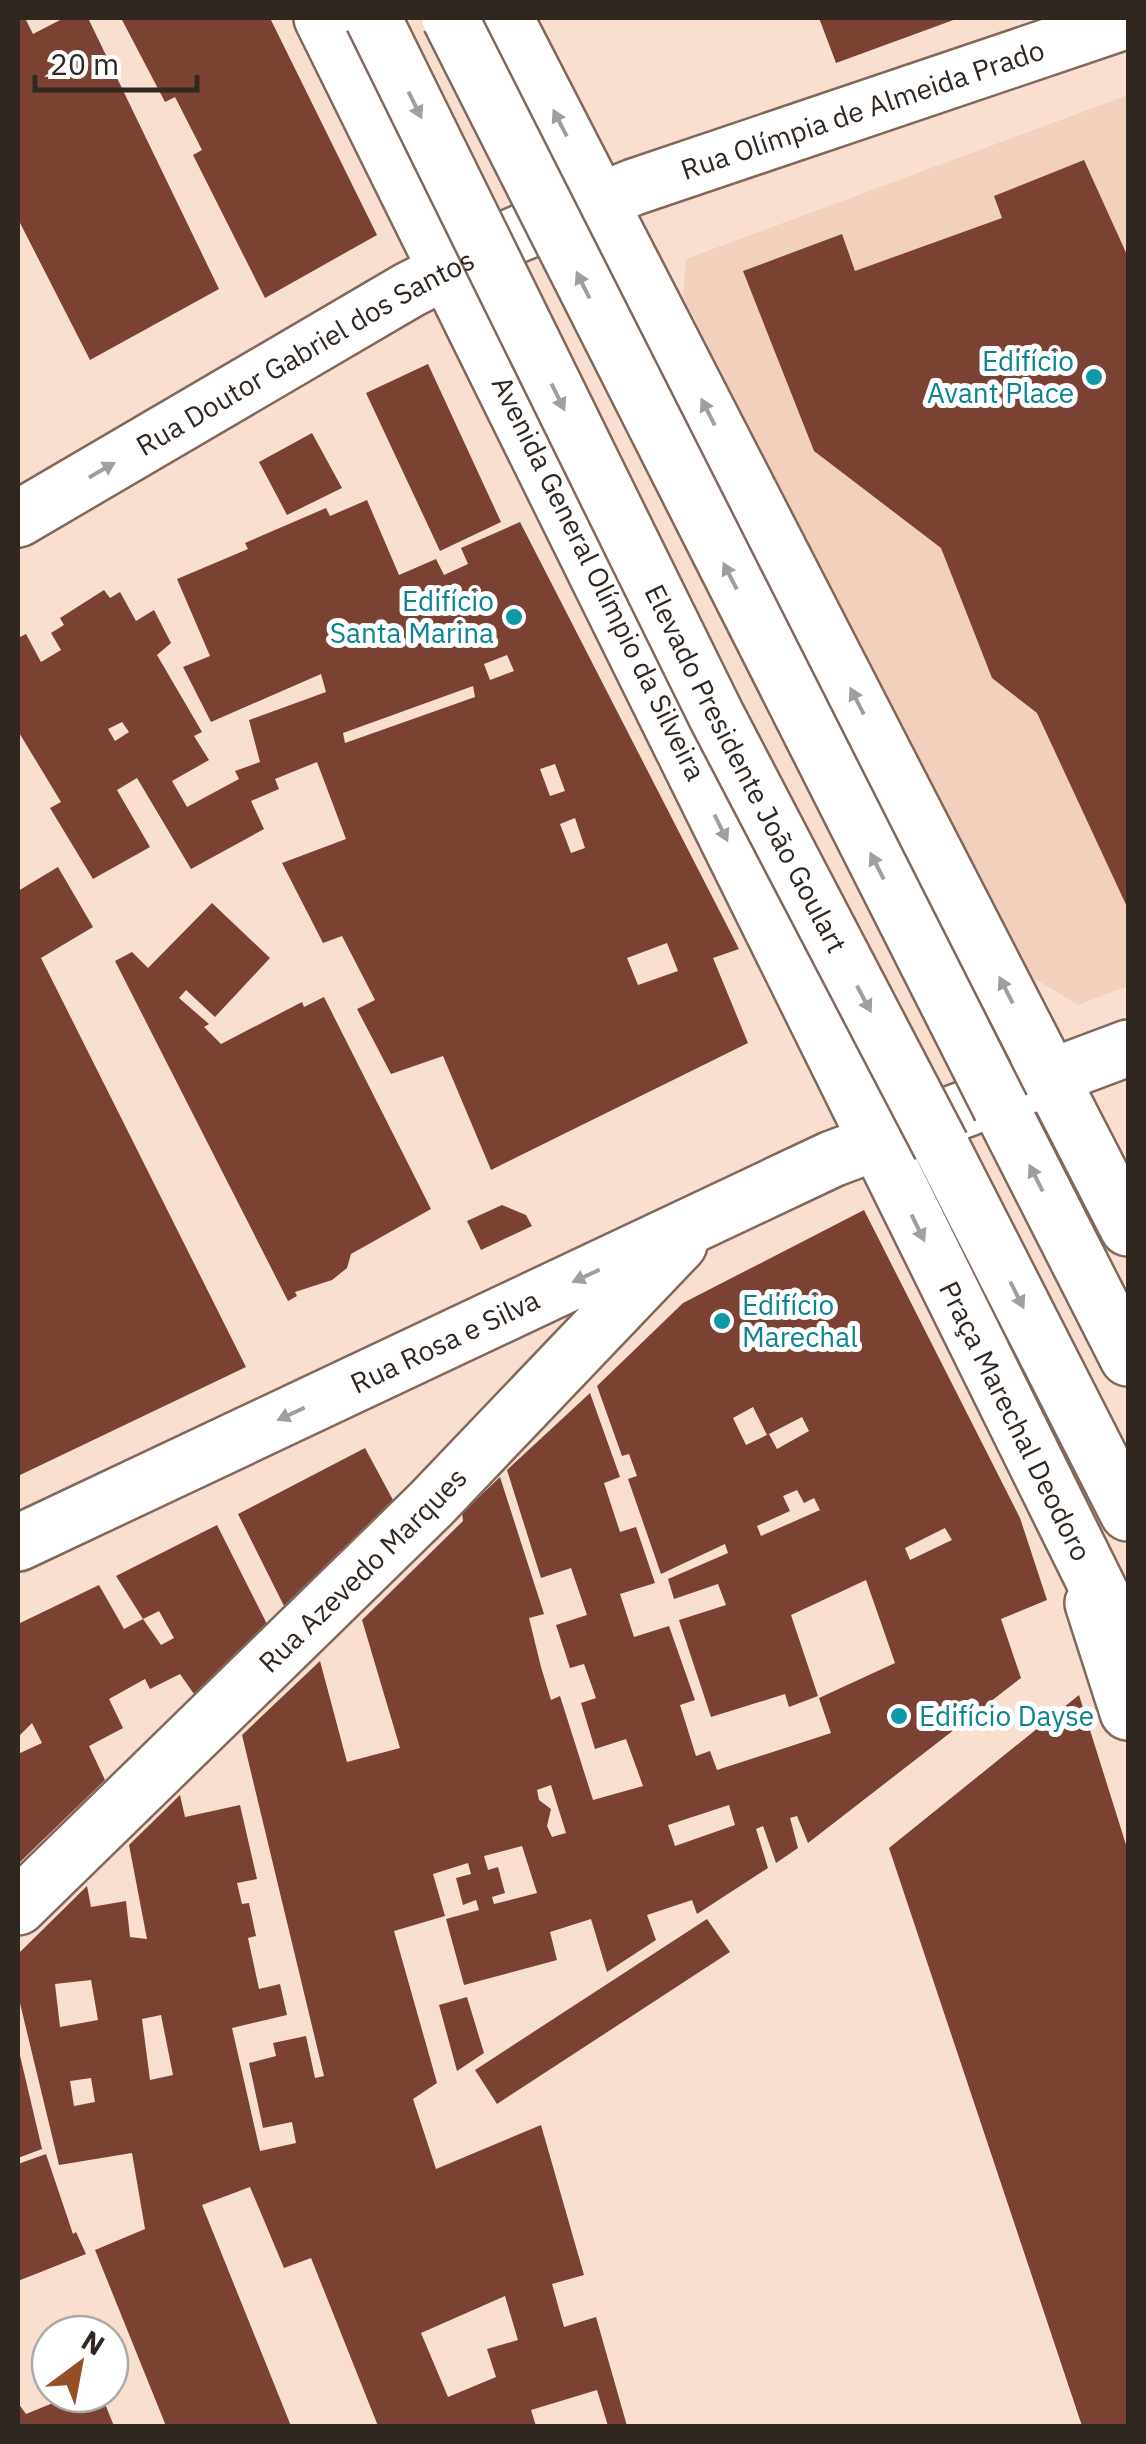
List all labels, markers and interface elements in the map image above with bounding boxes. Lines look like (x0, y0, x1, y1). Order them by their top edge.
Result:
scale bar (35, 30, 198, 92)
street label: Rua Olímpia de Almeida Prado (676, 31, 1049, 188)
text: 20 m (50, 44, 119, 83)
one-way arrow (407, 91, 424, 120)
one-way arrow (552, 109, 569, 138)
street label: Rua Doutor Gabriel dos Santos (129, 241, 480, 464)
one-way arrow (575, 271, 592, 300)
place label: Edifício Avant Place (927, 342, 1074, 411)
marker: Edifício Avant Place (1083, 366, 1105, 388)
street label: Avenida General Olímpio da Silveira (484, 370, 715, 787)
one-way arrow (549, 383, 566, 412)
one-way arrow (700, 398, 717, 427)
one-way arrow (88, 462, 116, 479)
one-way arrow (722, 561, 739, 590)
street label: Elevado Presidente João Goulart (636, 578, 856, 959)
place label: Edifício Santa Marina (330, 582, 494, 651)
marker: Edifício Santa Marina (503, 606, 525, 628)
one-way arrow (849, 686, 866, 715)
one-way arrow (712, 814, 729, 843)
one-way arrow (868, 851, 885, 880)
one-way arrow (998, 975, 1015, 1004)
one-way arrow (855, 984, 872, 1013)
one-way arrow (1028, 1163, 1045, 1192)
one-way arrow (909, 1214, 926, 1243)
one-way arrow (571, 1267, 600, 1284)
street label: Praça Marechal Deodoro (931, 1275, 1100, 1567)
street label: Rua Rosa e Silva (344, 1281, 545, 1402)
one-way arrow (1008, 1281, 1025, 1310)
place label: Edifício Marechal (742, 1286, 858, 1355)
marker: Edifício Marechal (711, 1310, 733, 1332)
one-way arrow (276, 1405, 305, 1422)
street label: Rua Azevedo Marques (250, 1459, 474, 1680)
place label: Edifício Dayse (919, 1697, 1094, 1734)
marker: Edifício Dayse (888, 1705, 910, 1727)
north arrow (30, 2314, 130, 2414)
text: N (75, 2321, 112, 2363)

